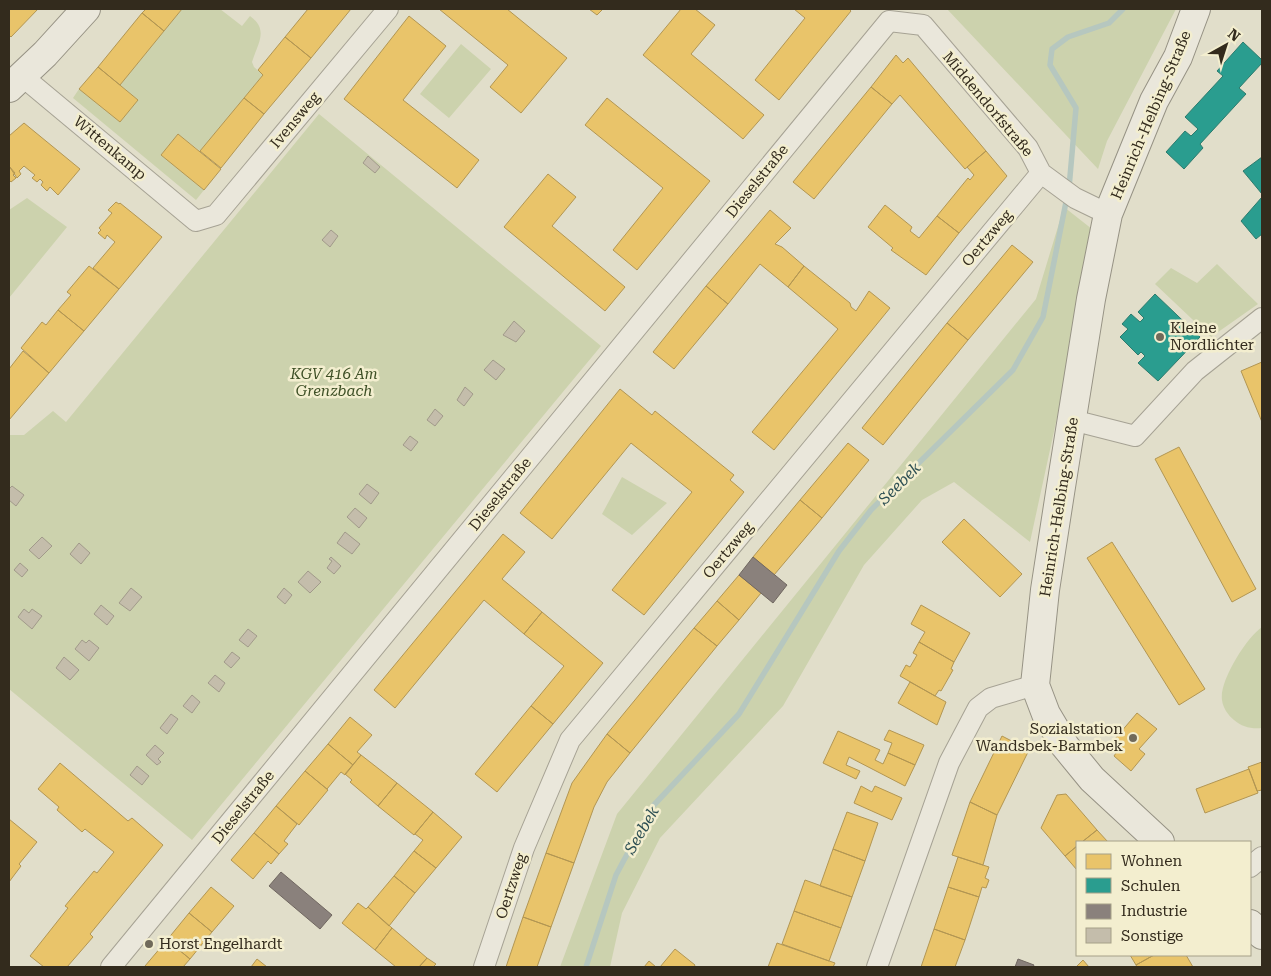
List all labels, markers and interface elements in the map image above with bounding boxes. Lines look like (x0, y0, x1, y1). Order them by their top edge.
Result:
north arrow (1201, 20, 1251, 70)
text: N (1225, 25, 1244, 45)
street label: Heinrich-Helbing-Straße (1107, 28, 1195, 202)
street label: Middendorfstraße (939, 48, 1037, 160)
street label: Ivensweg (266, 88, 324, 152)
street label: Wittenkamp (70, 112, 150, 184)
street label: Dieselstraße (722, 141, 792, 221)
street label: Oertzweg (958, 206, 1016, 270)
place label: Kleine Nordlichter (1170, 319, 1254, 354)
marker: Kleine Nordlichter (1154, 331, 1166, 343)
park label: KGV 416 Am Grenzbach (289, 365, 378, 400)
street label: Heinrich-Helbing-Straße (1036, 416, 1082, 598)
street label: Dieselstraße (465, 454, 535, 534)
water label: Seebek (873, 458, 925, 509)
street label: Oertzweg (699, 518, 757, 582)
place label: Sozialstation Wandsbek-Barmbek (976, 720, 1123, 755)
marker: Sozialstation Wandsbek-Barmbek (1127, 732, 1139, 744)
street label: Dieselstraße (208, 767, 278, 847)
water label: Seebek (620, 803, 663, 858)
legend (1076, 841, 1251, 956)
street label: Oertzweg (492, 850, 530, 921)
text: Wohnen (1121, 852, 1182, 870)
text: Schulen (1121, 877, 1181, 895)
text: Industrie (1121, 902, 1187, 920)
text: Sonstige (1121, 927, 1183, 945)
place label: Horst Engelhardt (159, 935, 283, 953)
marker: Horst Engelhardt (143, 938, 155, 950)

